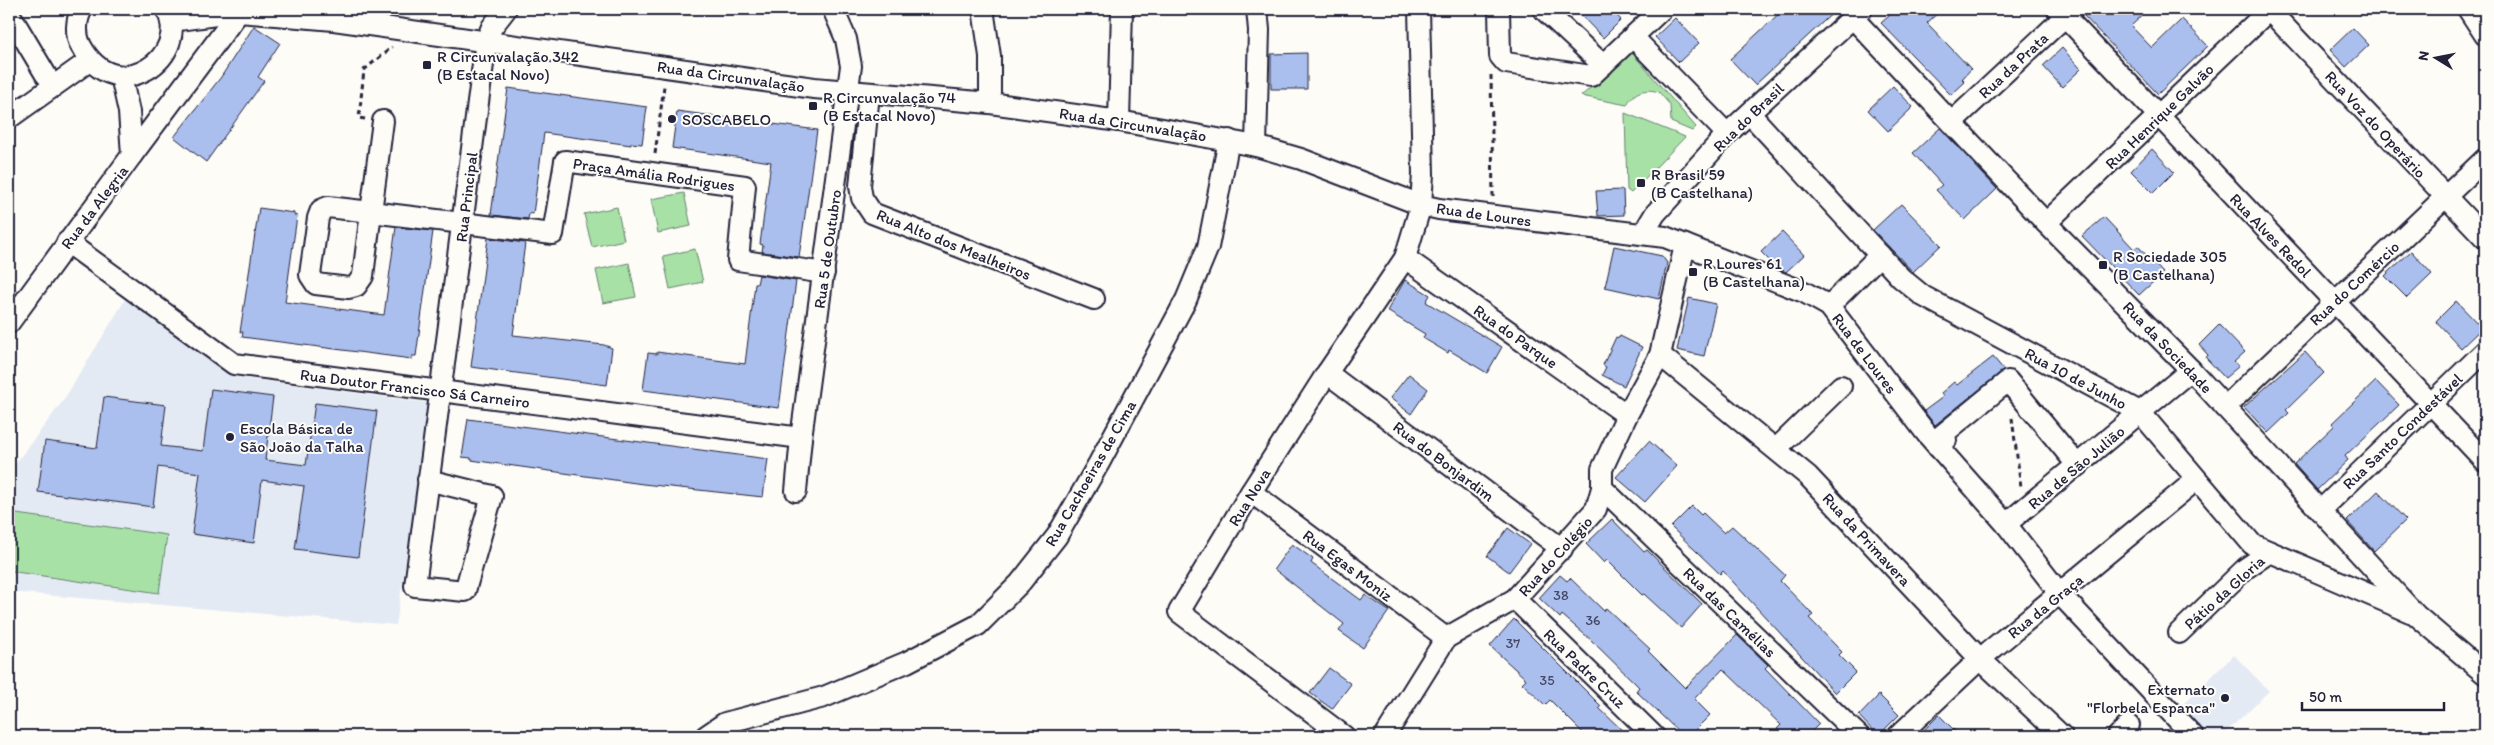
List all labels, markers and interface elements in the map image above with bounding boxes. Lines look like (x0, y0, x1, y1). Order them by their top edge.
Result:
street label: Rua da Prata (1975, 28, 2052, 102)
north arrow (2412, 32, 2462, 82)
place label: R Circunvalação 342 (B Estacal Novo) (437, 47, 580, 84)
text: N (2414, 50, 2433, 62)
street label: Rua da Circunvalação (656, 57, 806, 96)
marker: R Circunvalação 342 (B Estacal Novo) (421, 59, 433, 71)
street label: Rua Henrique Galvão (2101, 60, 2218, 173)
street label: Rua Voz do Operário (2321, 67, 2430, 182)
street label: Rua do Brasil (1709, 79, 1788, 156)
place label: R Circunvalação 74 (B Estacal Novo) (823, 88, 956, 125)
marker: R Circunvalação 74 (B Estacal Novo) (807, 100, 819, 112)
street label: Rua da Circunvalação (1058, 103, 1208, 146)
place label: SOSCABELO (682, 110, 771, 129)
marker: SOSCABELO (666, 113, 678, 125)
street label: Rua Principal (452, 151, 481, 243)
street label: Praça Amália Rodrigues (572, 154, 736, 195)
street label: Rua da Alegria (57, 161, 133, 253)
place label: R Brasil 59 (B Castelhana) (1651, 165, 1753, 202)
marker: R Brasil 59 (B Castelhana) (1635, 177, 1647, 189)
street label: Rua 5 de Outubro (810, 188, 845, 310)
street label: Rua Alves Redol (2226, 189, 2316, 282)
street label: Rua de Loures (1435, 198, 1533, 231)
street label: Rua Alto dos Mealheiros (874, 205, 1034, 284)
street label: Rua do Comércio (2306, 237, 2403, 330)
place label: R Sociedade 305 (B Castelhana) (2113, 247, 2227, 284)
place label: R Loures 61 (B Castelhana) (1703, 254, 1805, 291)
marker: R Sociedade 305 (B Castelhana) (2097, 259, 2109, 271)
marker: R Loures 61 (B Castelhana) (1687, 266, 1699, 278)
street label: Rua da Sociedade (2119, 297, 2216, 397)
street label: Rua do Parque (1470, 300, 1562, 373)
street label: Rua de Loures (1828, 309, 1901, 397)
street label: Rua 10 de Junho (2022, 344, 2130, 413)
street label: Rua Doutor Francisco Sá Carneiro (299, 365, 531, 412)
street label: Rua Santo Condestável (2339, 369, 2467, 493)
street label: Rua Cachoeiras de Cima (1041, 396, 1140, 550)
street label: Rua do Bonjardim (1389, 417, 1499, 506)
place label: Escola Básica de São João da Talha (240, 419, 364, 456)
street label: Rua de São Julião (2024, 421, 2129, 513)
marker: Escola Básica de São João da Talha (224, 431, 236, 443)
street label: Rua Nova (1224, 464, 1275, 530)
street label: Rua da Primavera (1818, 489, 1915, 590)
street label: Rua do Colégio (1514, 512, 1596, 600)
street label: Rua Egas Moniz (1299, 525, 1397, 606)
street label: Pátio da Gloria (2180, 551, 2269, 633)
street label: Rua das Camélias (1679, 563, 1780, 661)
street label: Rua da Graça (2004, 570, 2087, 643)
house number: 38 (1553, 587, 1569, 604)
house number: 36 (1585, 612, 1601, 629)
street label: Rua Padre Cruz (1540, 625, 1630, 713)
house number: 37 (1506, 635, 1520, 652)
house number: 35 (1540, 672, 1554, 689)
place label: Externato "Florbela Espanca" (2087, 680, 2215, 717)
scale bar (2302, 680, 2444, 712)
text: 50 m (2309, 688, 2342, 706)
marker: Externato "Florbela Espanca" (2219, 692, 2231, 704)

